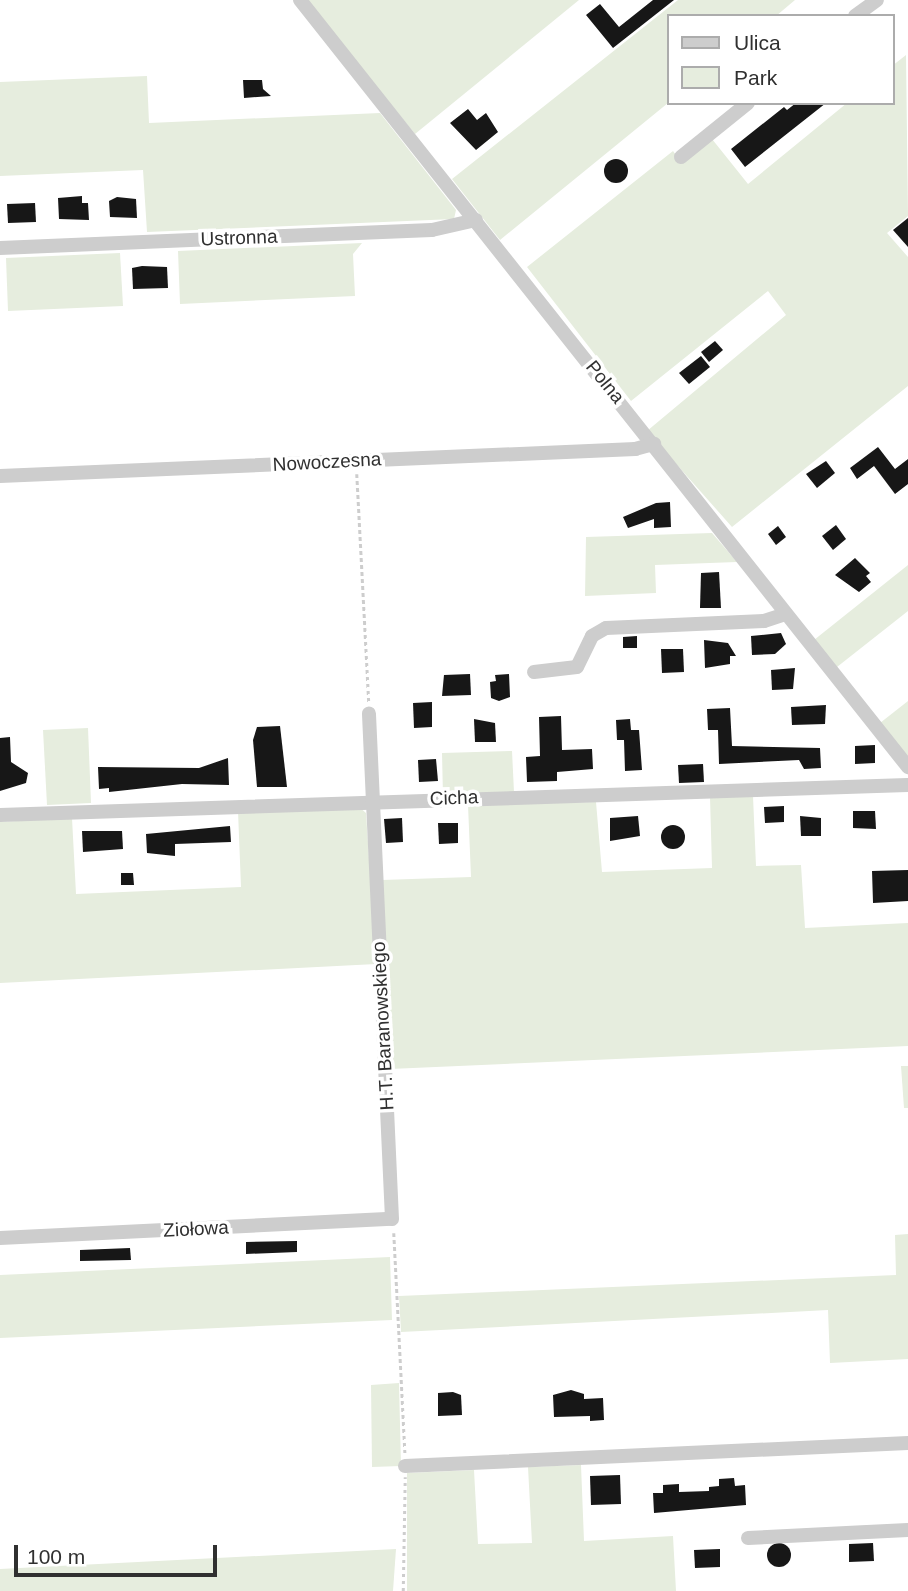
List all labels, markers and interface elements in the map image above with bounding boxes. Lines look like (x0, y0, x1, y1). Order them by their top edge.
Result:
legend (666, 14, 894, 105)
text: Ulica (734, 31, 781, 54)
text: Park (734, 66, 777, 89)
street label: Ustronna (200, 225, 278, 251)
street label: Polna (581, 356, 629, 408)
street label: Nowoczesna (272, 448, 382, 476)
street label: Cicha (429, 786, 479, 810)
street label: H.T. Baranowskiego (367, 941, 399, 1111)
street label: Ziołowa (163, 1216, 229, 1242)
scale bar (18, 1532, 220, 1576)
text: 100 m (27, 1545, 85, 1568)

